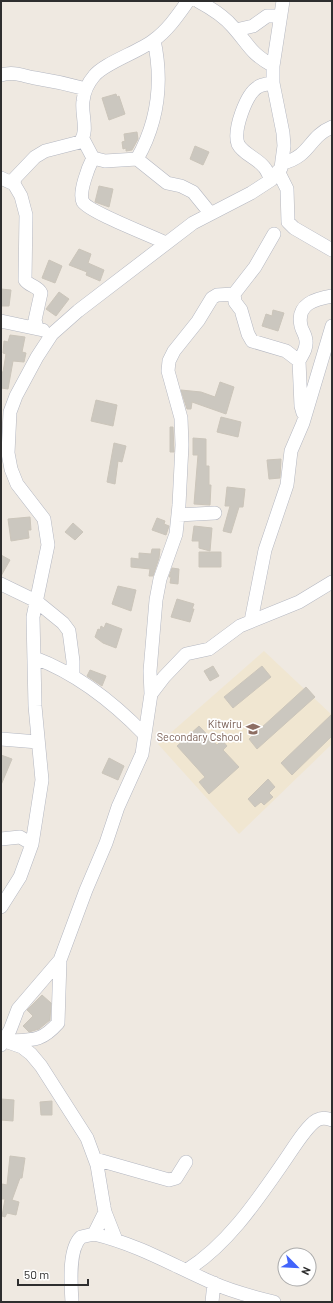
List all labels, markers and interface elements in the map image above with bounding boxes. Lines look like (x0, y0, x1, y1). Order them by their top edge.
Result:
place label: Kitwiru Secondary Cshool (157, 717, 242, 743)
school or university icon: Kitwiru Secondary Cshool (245, 721, 261, 737)
north arrow (277, 1247, 317, 1287)
scale bar (18, 1261, 88, 1287)
text: N (299, 1265, 314, 1277)
text: 50 m (24, 1267, 49, 1281)

